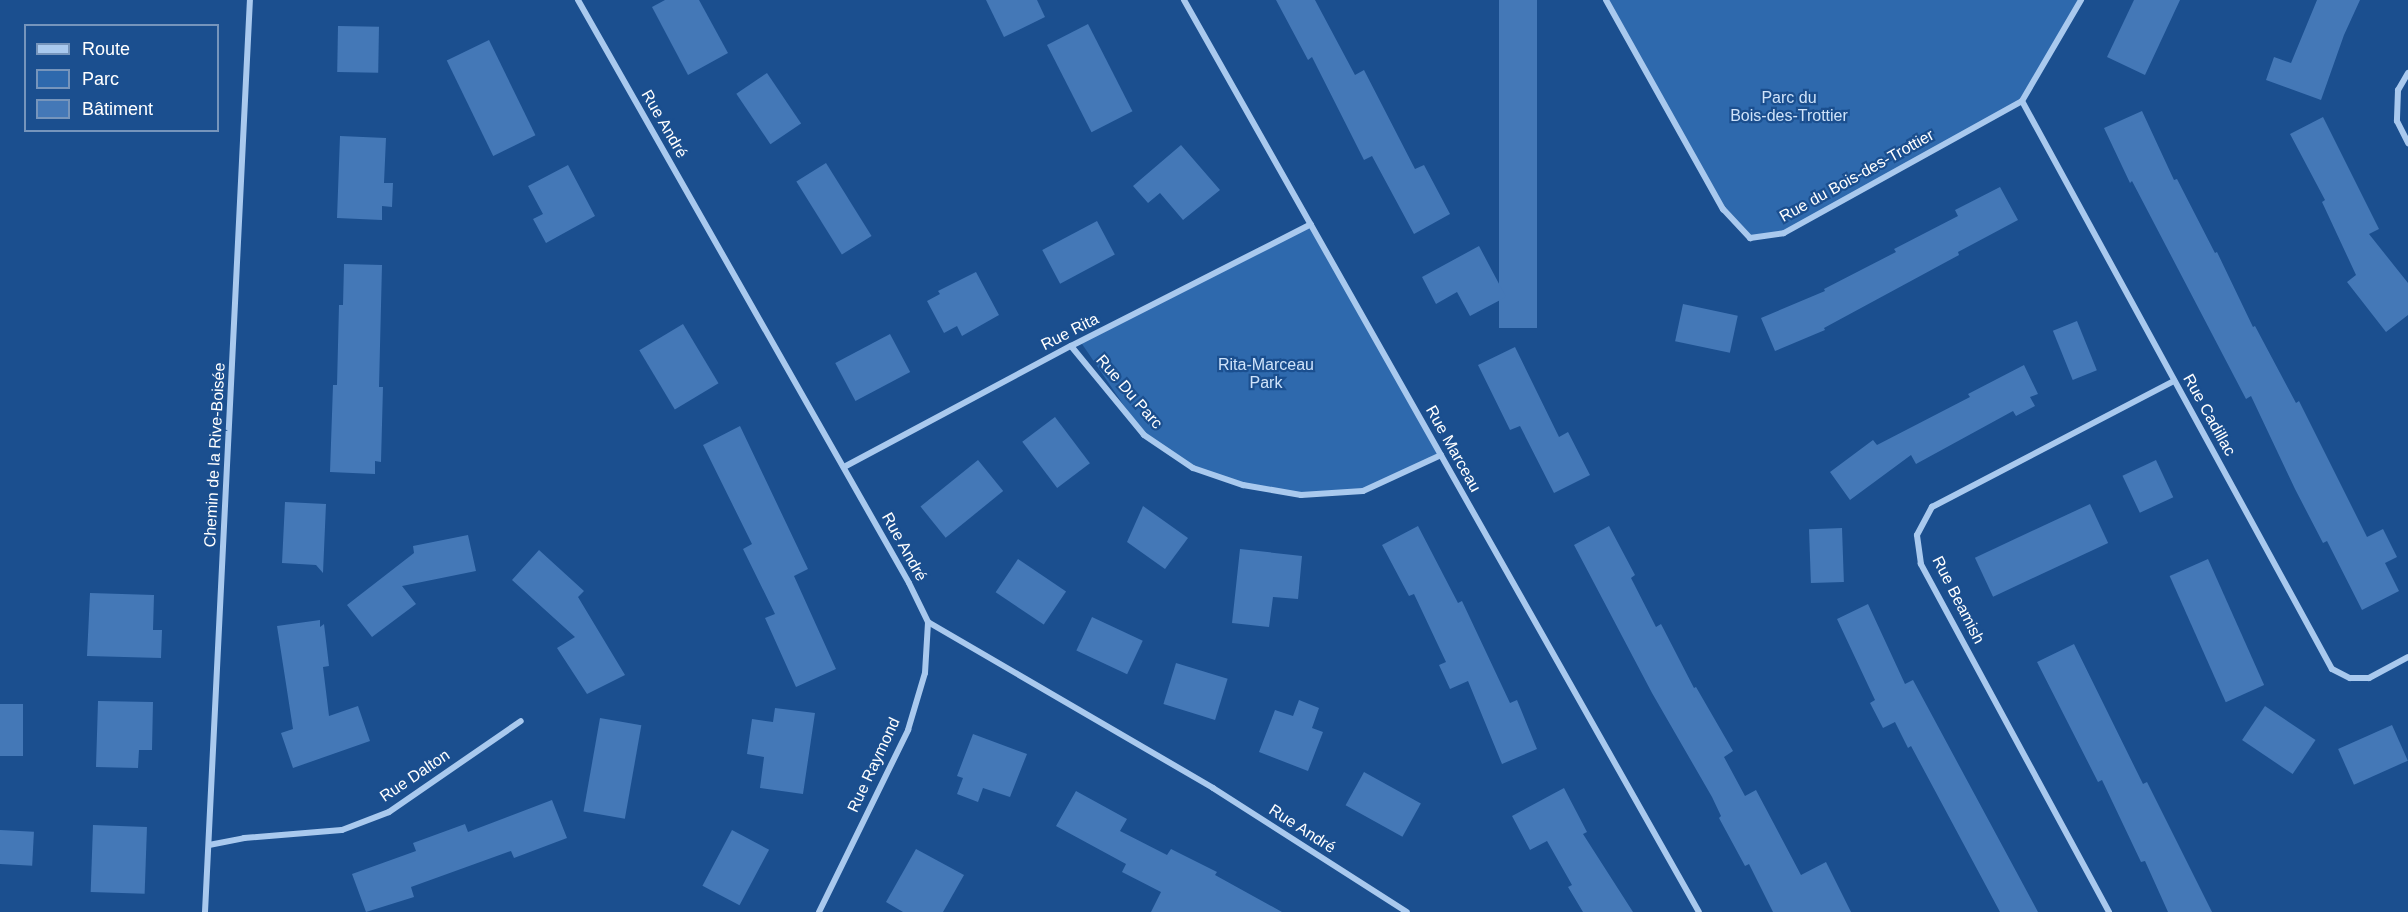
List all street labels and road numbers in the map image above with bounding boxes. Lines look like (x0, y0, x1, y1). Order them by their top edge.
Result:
street label: Rue André (637, 86, 691, 162)
street label: Rue du Bois-des-Trottier (1776, 125, 1938, 227)
street label: Rue Rita (1038, 309, 1102, 355)
street label: Rue Du Parc (1092, 351, 1166, 433)
street label: Chemin de la Rive-Boisée (201, 362, 229, 548)
street label: Rue Cadillac (2179, 371, 2239, 459)
street label: Rue Marceau (1421, 402, 1485, 496)
street label: Rue André (877, 509, 931, 585)
street label: Rue Beamish (1928, 553, 1988, 647)
street label: Rue Raymond (844, 715, 904, 815)
street label: Rue Dalton (376, 746, 454, 806)
street label: Rue André (1265, 800, 1339, 858)

